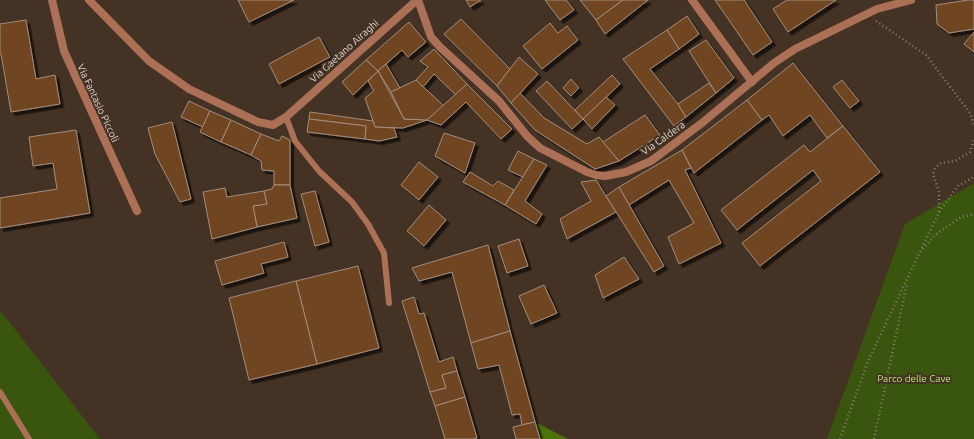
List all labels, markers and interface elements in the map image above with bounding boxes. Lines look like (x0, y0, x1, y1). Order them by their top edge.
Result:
street label: Via Gaetano Airaghi (307, 17, 381, 85)
street label: Via Fantasio Piccoli (75, 62, 121, 144)
street label: Via Caldera (639, 119, 687, 157)
park label: Parco delle Cave (877, 373, 951, 384)

